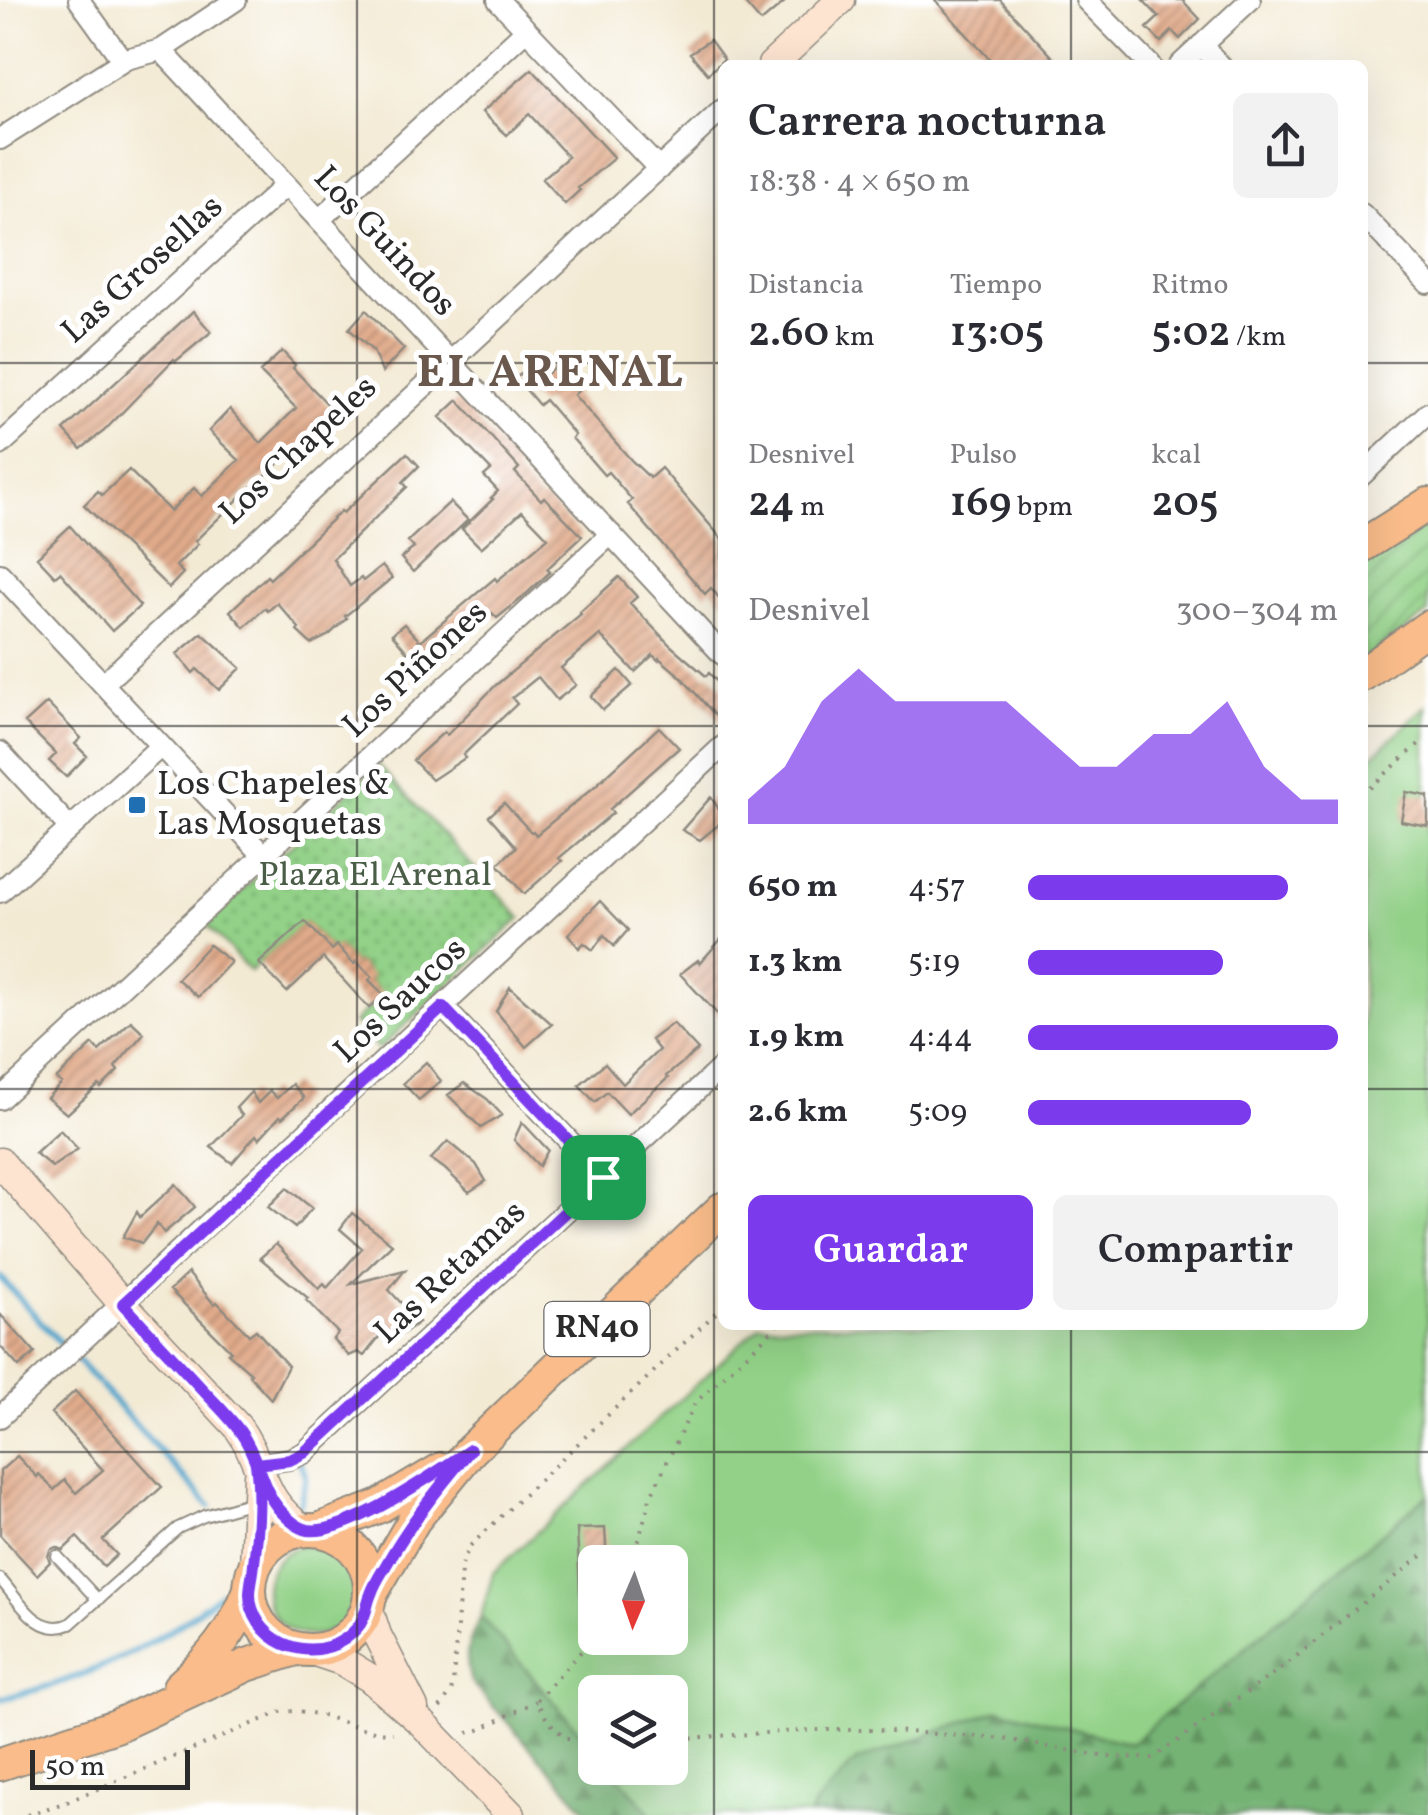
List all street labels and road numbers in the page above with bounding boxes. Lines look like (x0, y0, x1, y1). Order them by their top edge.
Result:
street label: Los Guindos (302, 156, 466, 328)
street label: Las Grosellas (52, 184, 234, 356)
street label: Los Chapeles (209, 365, 389, 537)
street label: Los Piñones (333, 590, 499, 750)
street label: Los Saucos (324, 927, 478, 1075)
street label: Las Retamas (364, 1190, 538, 1356)
road number: RN40 (544, 1302, 650, 1356)

